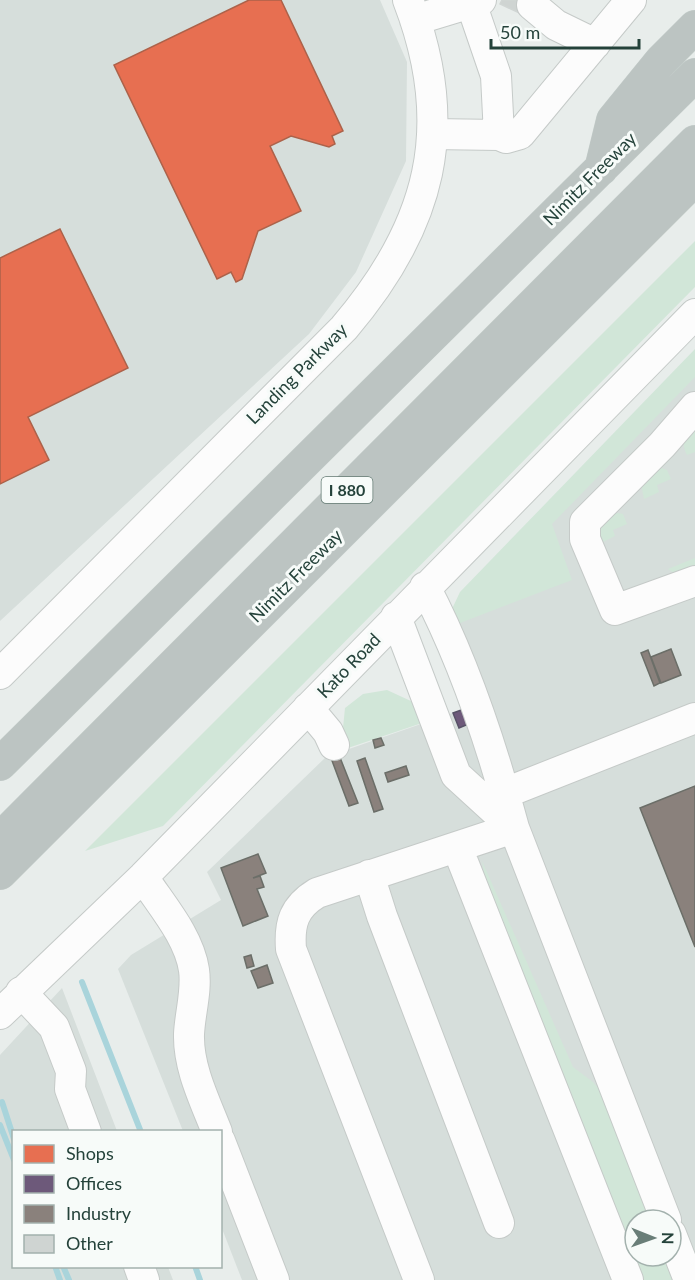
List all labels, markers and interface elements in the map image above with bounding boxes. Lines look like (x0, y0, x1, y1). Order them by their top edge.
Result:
scale bar (491, 12, 640, 50)
text: 50 m (500, 21, 540, 43)
street label: Nimitz Freeway (538, 127, 641, 229)
street label: Landing Parkway (241, 318, 352, 428)
road number: I 880 (322, 477, 372, 503)
street label: Nimitz Freeway (244, 524, 347, 626)
street label: Kato Road (312, 628, 385, 702)
legend (12, 1130, 222, 1268)
text: Shops (66, 1142, 114, 1164)
text: Offices (66, 1172, 122, 1194)
text: Industry (66, 1202, 132, 1224)
north arrow (623, 1208, 683, 1268)
text: Other (66, 1232, 113, 1254)
text: N (659, 1232, 678, 1245)

